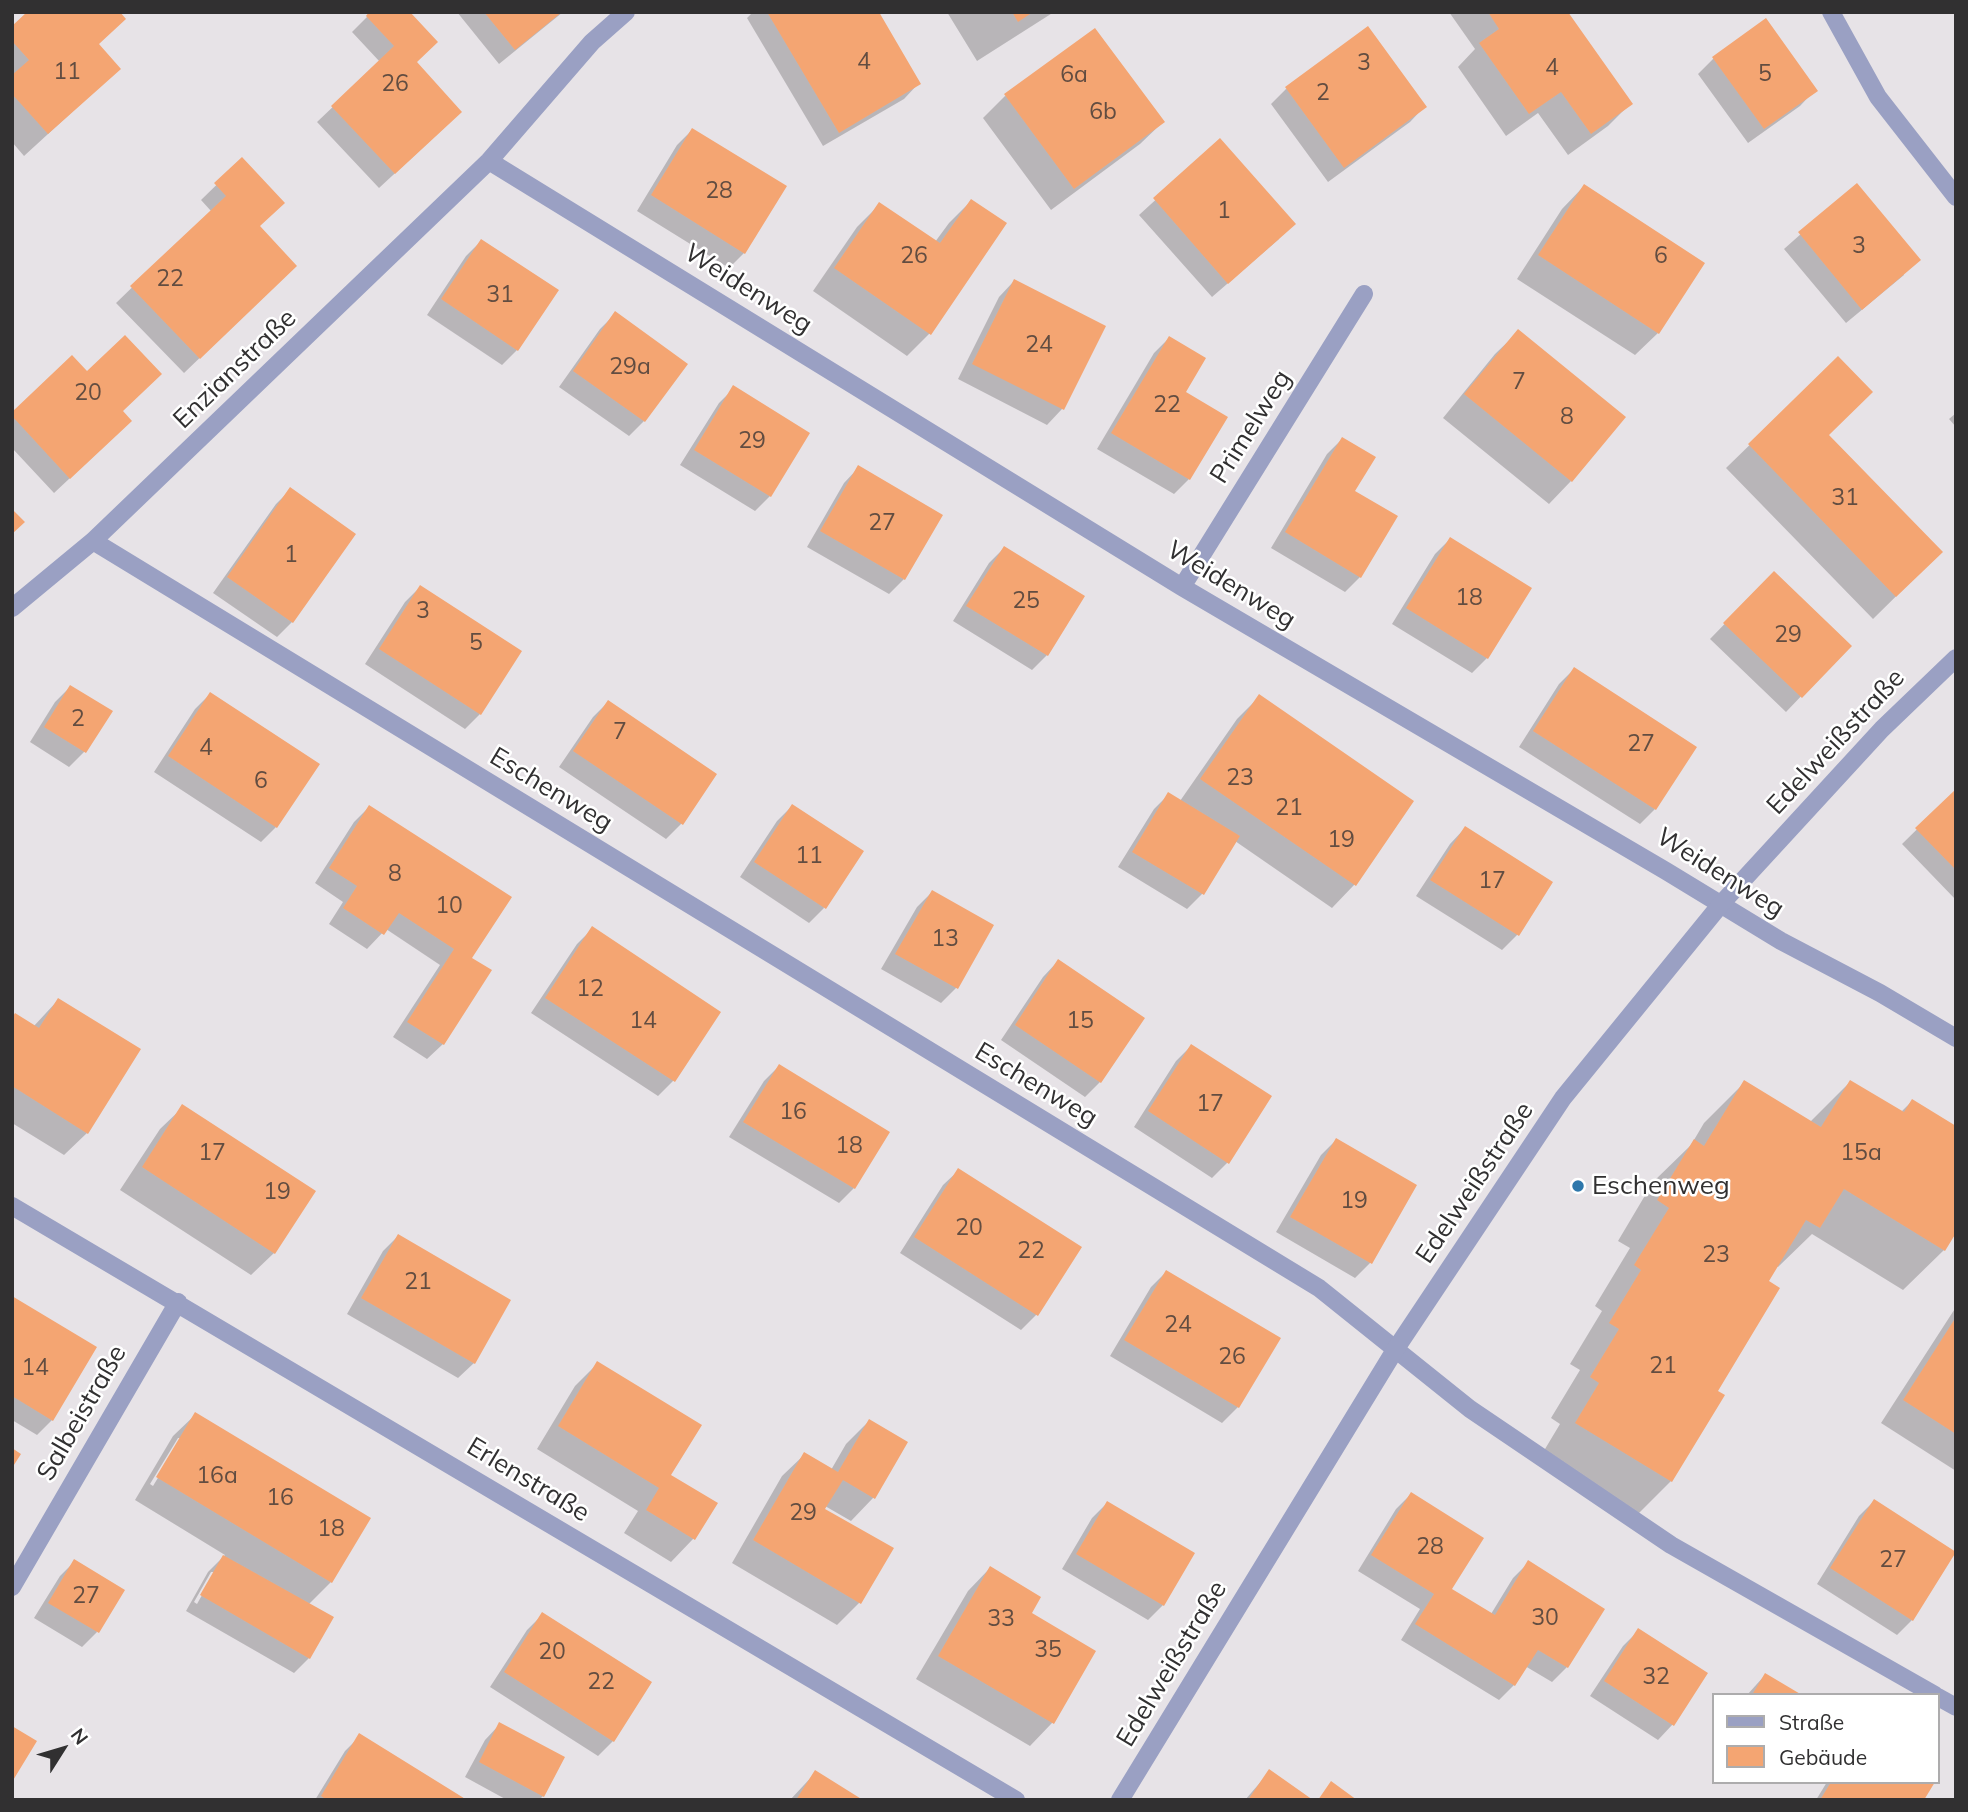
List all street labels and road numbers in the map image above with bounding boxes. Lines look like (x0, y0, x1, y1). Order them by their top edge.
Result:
street label: Weidenweg (678, 237, 818, 341)
street label: Enzianstraße (167, 303, 303, 435)
street label: Primelweg (1204, 365, 1298, 489)
street label: Weidenweg (1161, 534, 1301, 636)
street label: Edelweißstraße (1761, 663, 1911, 821)
street label: Eschenweg (484, 741, 618, 839)
street label: Weidenweg (1650, 821, 1790, 925)
street label: Eschenweg (969, 1036, 1103, 1134)
street label: Edelweißstraße (1410, 1097, 1540, 1269)
street label: Salbeistraße (31, 1340, 133, 1486)
street label: Erlenstraße (461, 1431, 595, 1529)
street label: Edelweißstraße (1110, 1576, 1234, 1752)

